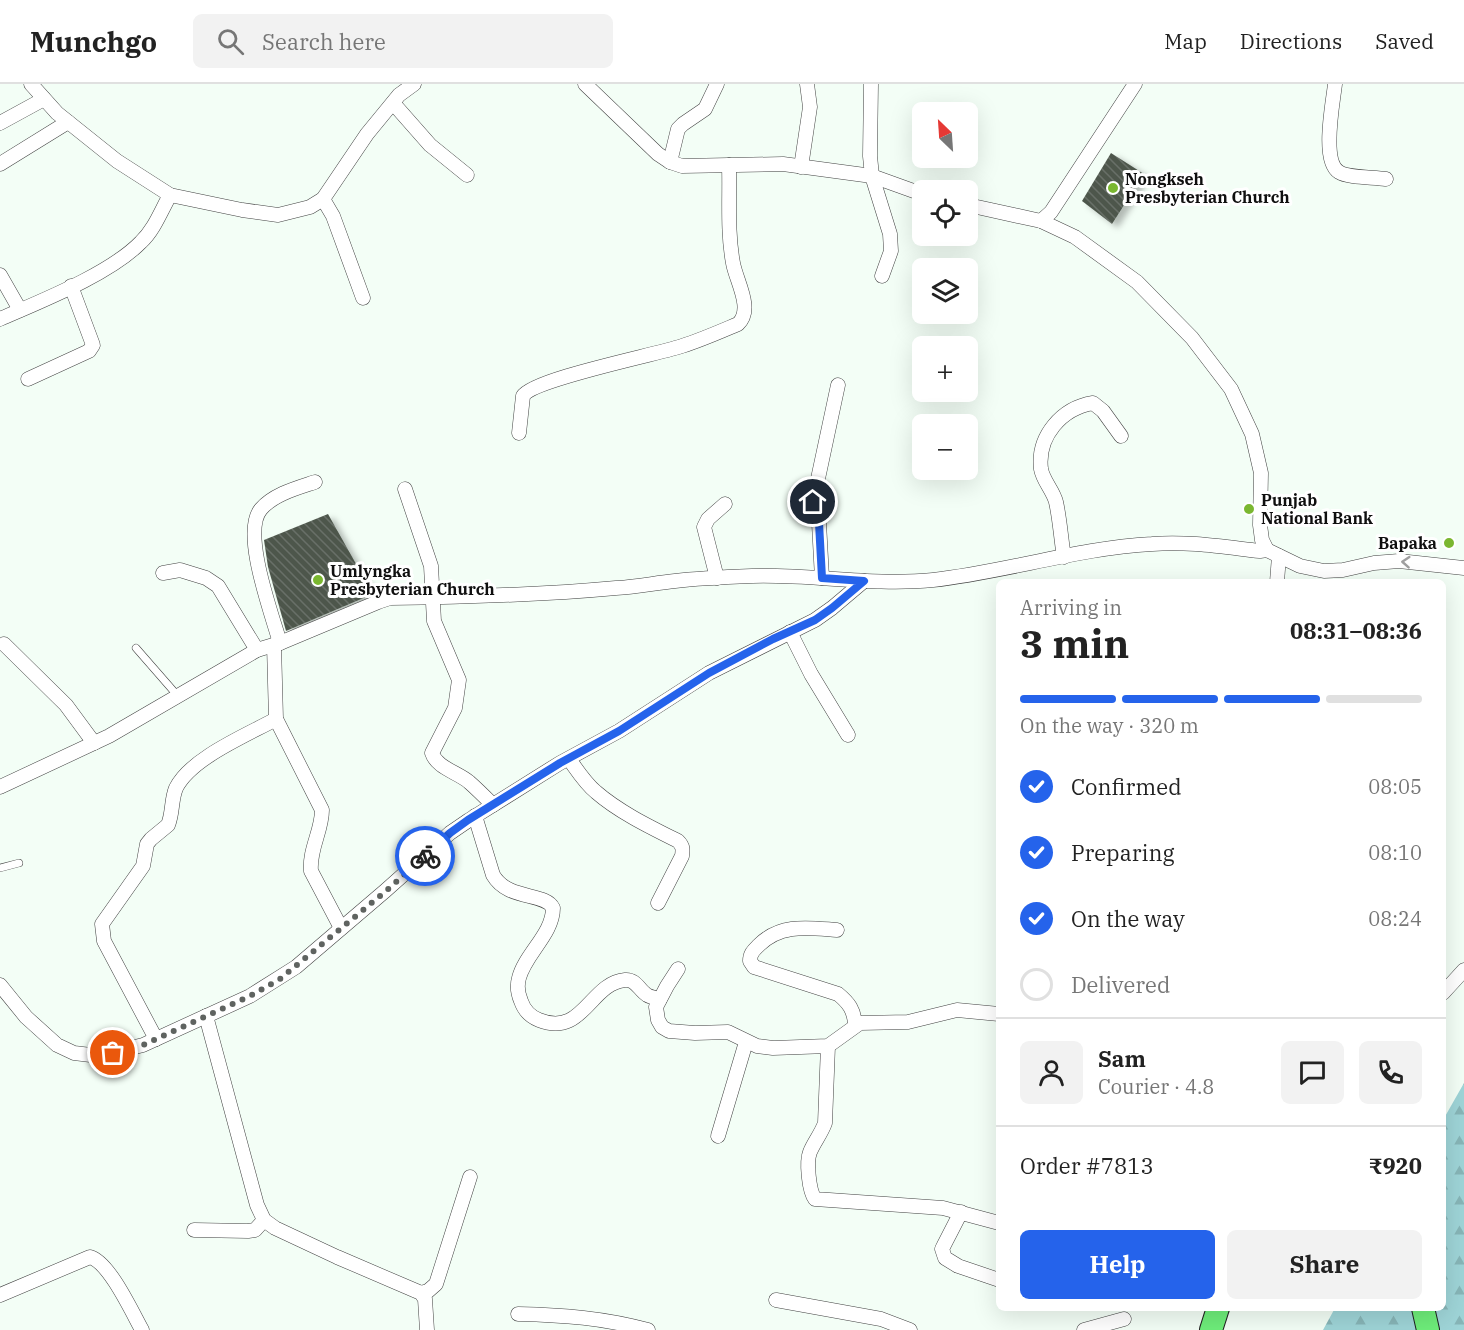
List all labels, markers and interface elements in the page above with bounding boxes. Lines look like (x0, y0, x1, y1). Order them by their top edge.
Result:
search box (193, 14, 613, 68)
text: Munchgo (30, 23, 157, 60)
icon: search (214, 25, 247, 58)
text: Search here (262, 27, 386, 56)
text: Map (1164, 27, 1207, 55)
text: Directions (1240, 27, 1342, 55)
text: Saved (1375, 27, 1434, 55)
north arrow (912, 102, 978, 168)
map controls (912, 102, 978, 480)
place label: Nongkseh Presbyterian Church (1125, 169, 1290, 207)
button: locate (912, 180, 978, 246)
marker: Nongkseh Presbyterian Church (1106, 181, 1120, 195)
button: layers (912, 258, 978, 324)
button: + (912, 336, 978, 402)
button: − (912, 414, 978, 480)
pin (787, 476, 838, 527)
icon: home (796, 485, 829, 518)
place label: Punjab National Bank (1261, 490, 1373, 528)
marker: Punjab National Bank (1242, 502, 1256, 516)
place label: Bapaka (1378, 533, 1437, 553)
marker: Bapaka (1442, 536, 1456, 550)
one-way arrow (1401, 556, 1410, 569)
place label: Umlyngka Presbyterian Church (330, 561, 495, 599)
marker: Umlyngka Presbyterian Church (311, 573, 325, 587)
text: Arriving in (1020, 594, 1122, 621)
text: 08:31–08:36 (1290, 616, 1422, 645)
text: 3 min (1020, 618, 1129, 669)
text: On the way · 320 m (1020, 712, 1199, 739)
icon: check (1020, 770, 1053, 803)
text: Confirmed (1071, 772, 1182, 801)
text: 08:05 (1368, 773, 1422, 800)
courier (395, 826, 455, 886)
icon: check (1020, 836, 1053, 869)
text: Preparing (1071, 838, 1175, 867)
text: 08:10 (1368, 839, 1422, 866)
icon: bike (409, 840, 442, 873)
icon: check (1020, 902, 1053, 935)
text: On the way (1071, 904, 1185, 933)
text: 08:24 (1368, 905, 1422, 932)
text: Delivered (1071, 970, 1170, 999)
pin (87, 1027, 138, 1078)
icon: bag (96, 1036, 129, 1069)
button: person (1020, 1041, 1083, 1104)
button: chat (1281, 1041, 1344, 1104)
button: phone (1359, 1041, 1422, 1104)
text: Sam (1098, 1044, 1146, 1073)
text: Courier · 4.8 (1098, 1073, 1214, 1100)
text: Order #7813 (1020, 1151, 1154, 1180)
text: ₹920 (1368, 1151, 1422, 1180)
button: Help (1020, 1230, 1215, 1299)
button: Share (1227, 1230, 1422, 1299)

